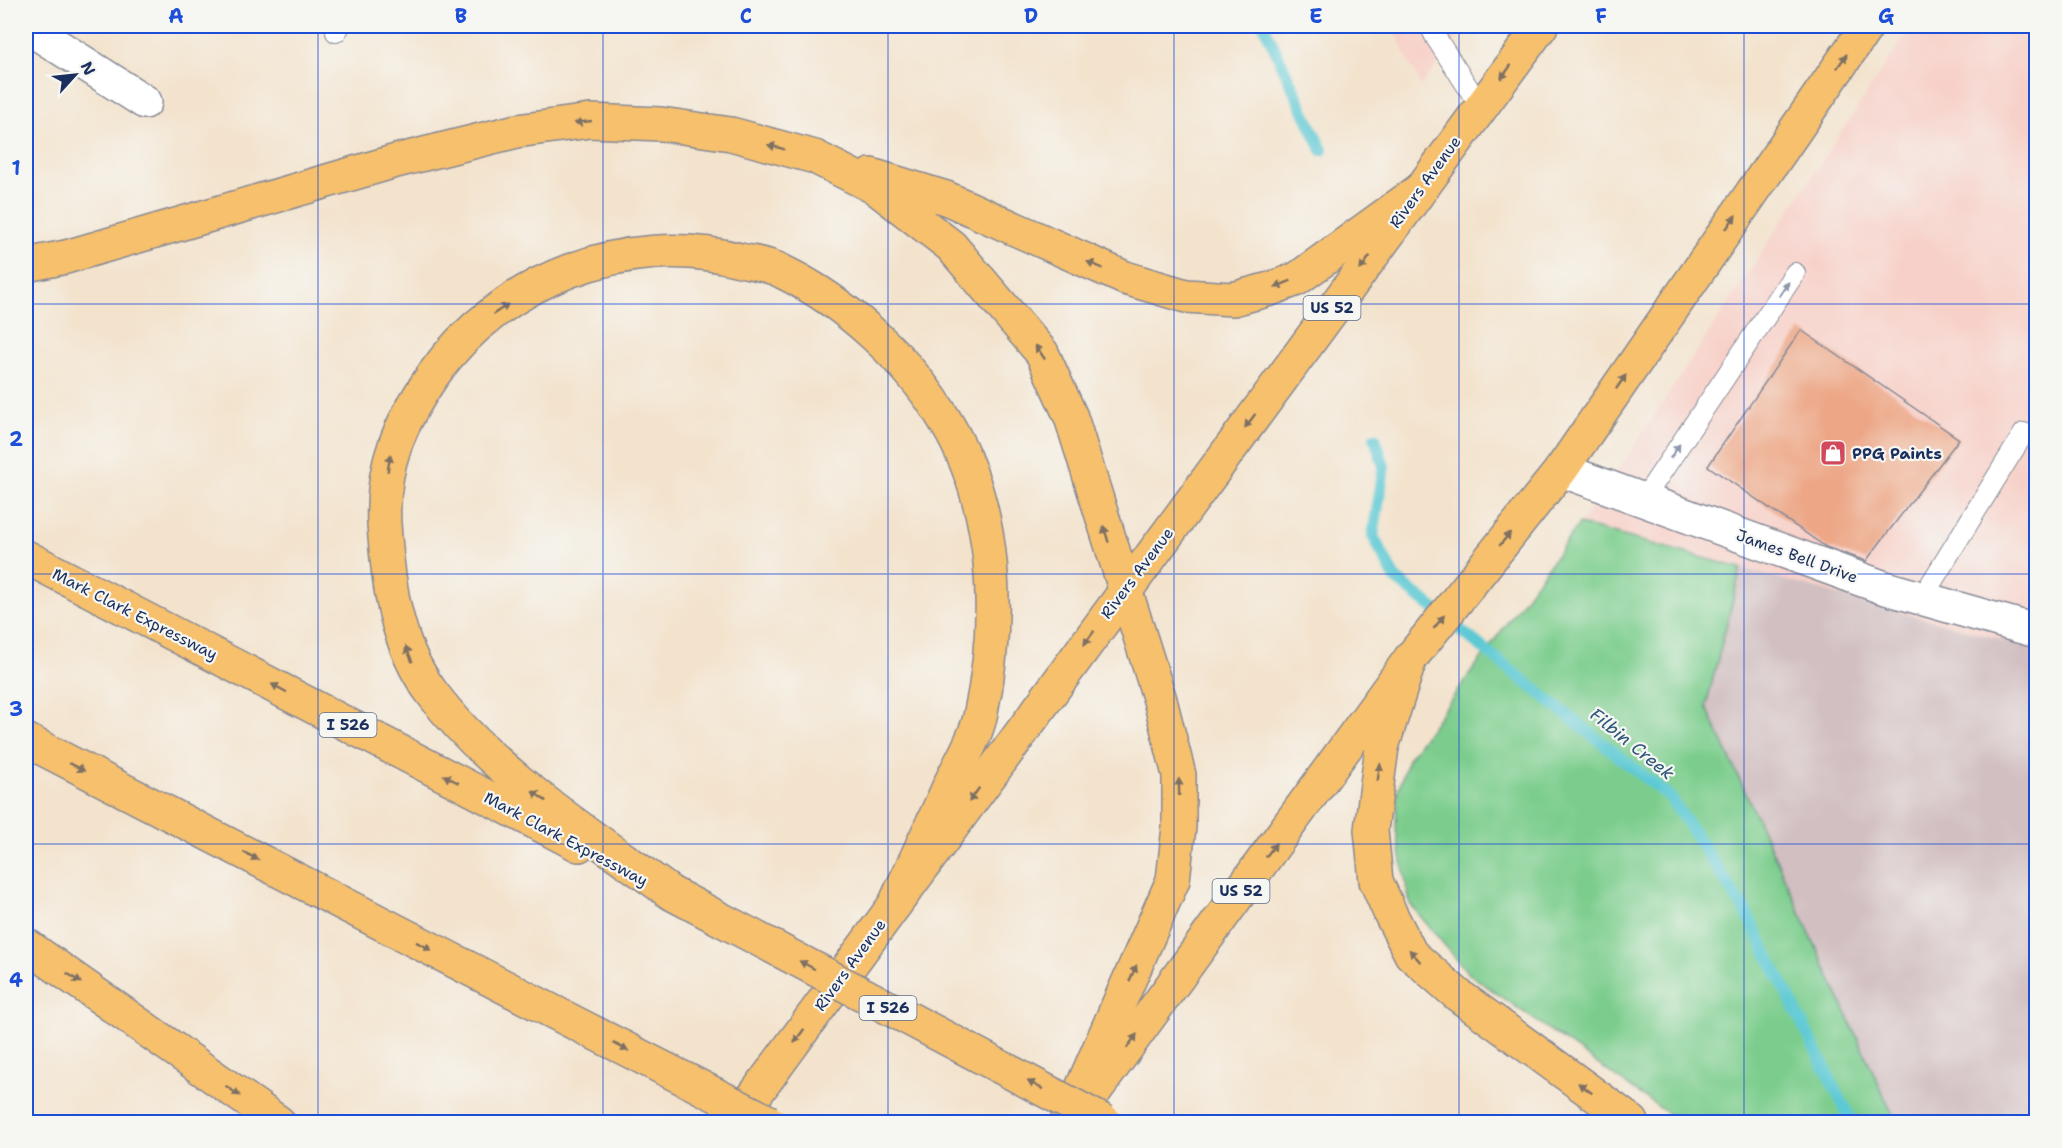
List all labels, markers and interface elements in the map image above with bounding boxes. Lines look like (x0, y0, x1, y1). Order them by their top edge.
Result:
text: A (168, 3, 184, 29)
text: B (455, 3, 467, 29)
text: C (740, 3, 752, 29)
text: D (1024, 3, 1038, 29)
text: E (1309, 3, 1323, 29)
text: F (1595, 3, 1607, 29)
text: G (1878, 3, 1894, 29)
north arrow (45, 45, 105, 105)
one-way arrow (1836, 54, 1848, 70)
text: N (76, 58, 100, 79)
one-way arrow (1500, 65, 1512, 80)
one-way arrow (574, 118, 593, 127)
street label: Rivers Avenue (1384, 132, 1466, 232)
one-way arrow (767, 141, 785, 151)
text: 1 (11, 155, 21, 181)
one-way arrow (1725, 214, 1737, 230)
one-way arrow (1359, 254, 1371, 270)
one-way arrow (1087, 261, 1104, 270)
one-way arrow (1274, 280, 1292, 290)
one-way arrow (1778, 282, 1790, 298)
road number: US 52 (1304, 296, 1360, 320)
one-way arrow (493, 303, 509, 314)
one-way arrow (1034, 344, 1045, 360)
one-way arrow (1615, 375, 1627, 391)
one-way arrow (1244, 412, 1256, 428)
text: 2 (9, 426, 23, 452)
shop icon: PPG Paints (1818, 438, 1848, 468)
one-way arrow (1669, 443, 1680, 459)
place label: PPG Paints (1852, 443, 1942, 464)
one-way arrow (385, 453, 394, 472)
street label: Rivers Avenue (1096, 523, 1178, 623)
street label: James Bell Drive (1733, 524, 1861, 588)
one-way arrow (1101, 525, 1111, 543)
one-way arrow (1499, 532, 1511, 547)
street label: Mark Clark Expressway (49, 563, 221, 665)
one-way arrow (1433, 614, 1446, 630)
one-way arrow (1083, 629, 1095, 645)
one-way arrow (404, 644, 414, 662)
one-way arrow (270, 684, 287, 693)
text: 3 (9, 696, 23, 722)
water label: Filbin Creek (1585, 703, 1680, 786)
road number: I 526 (320, 713, 376, 737)
one-way arrow (69, 762, 86, 772)
one-way arrow (1374, 762, 1383, 781)
one-way arrow (443, 774, 460, 784)
one-way arrow (1174, 777, 1184, 796)
street label: Mark Clark Expressway (480, 787, 652, 891)
one-way arrow (968, 787, 980, 803)
one-way arrow (532, 790, 548, 802)
one-way arrow (1265, 842, 1277, 858)
one-way arrow (242, 852, 259, 861)
road number: US 52 (1212, 879, 1270, 903)
street label: Rivers Avenue (809, 915, 891, 1015)
one-way arrow (416, 941, 433, 951)
one-way arrow (1408, 948, 1422, 963)
one-way arrow (798, 960, 815, 970)
one-way arrow (1129, 965, 1138, 982)
text: 4 (9, 967, 23, 993)
one-way arrow (65, 972, 81, 984)
road number: I 526 (860, 996, 916, 1020)
one-way arrow (793, 1028, 805, 1043)
one-way arrow (1126, 1034, 1138, 1050)
one-way arrow (613, 1042, 630, 1052)
one-way arrow (1026, 1081, 1044, 1091)
one-way arrow (1578, 1082, 1594, 1094)
one-way arrow (225, 1085, 241, 1096)

